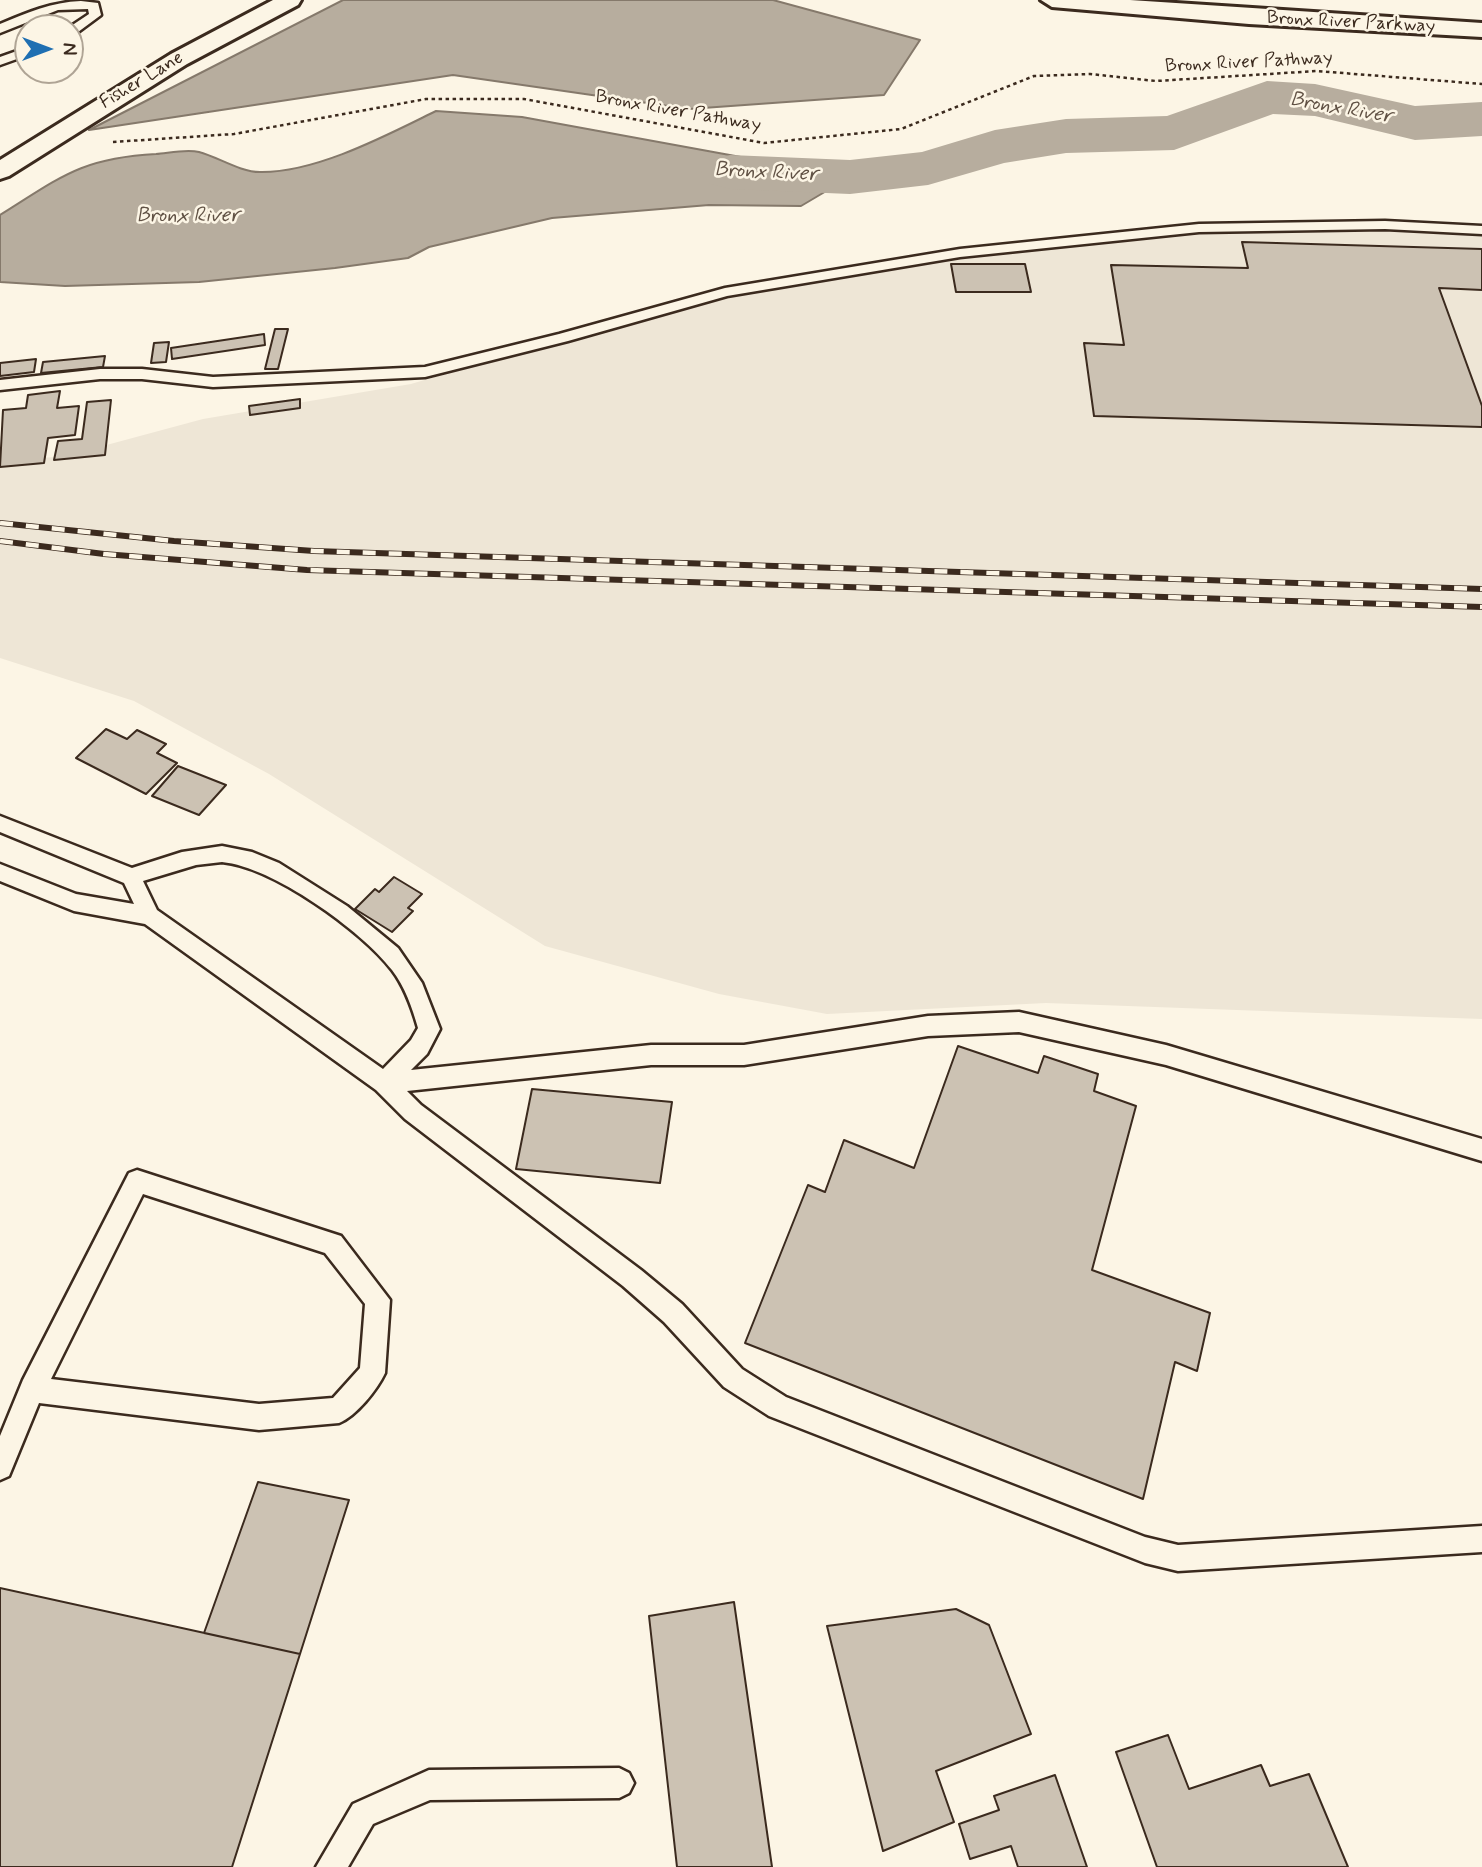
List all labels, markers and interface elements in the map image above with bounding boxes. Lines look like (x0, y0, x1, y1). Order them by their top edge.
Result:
street label: Bronx River Parkway (1266, 7, 1436, 39)
north arrow (14, 14, 84, 84)
text: N (56, 43, 81, 55)
street label: Fisher Lane (96, 47, 188, 115)
street label: Bronx River Pathway (1165, 47, 1333, 79)
street label: Bronx River Pathway (593, 86, 763, 138)
water label: Bronx River (1288, 88, 1394, 130)
water label: Bronx River (714, 158, 818, 188)
water label: Bronx River (136, 204, 240, 230)

